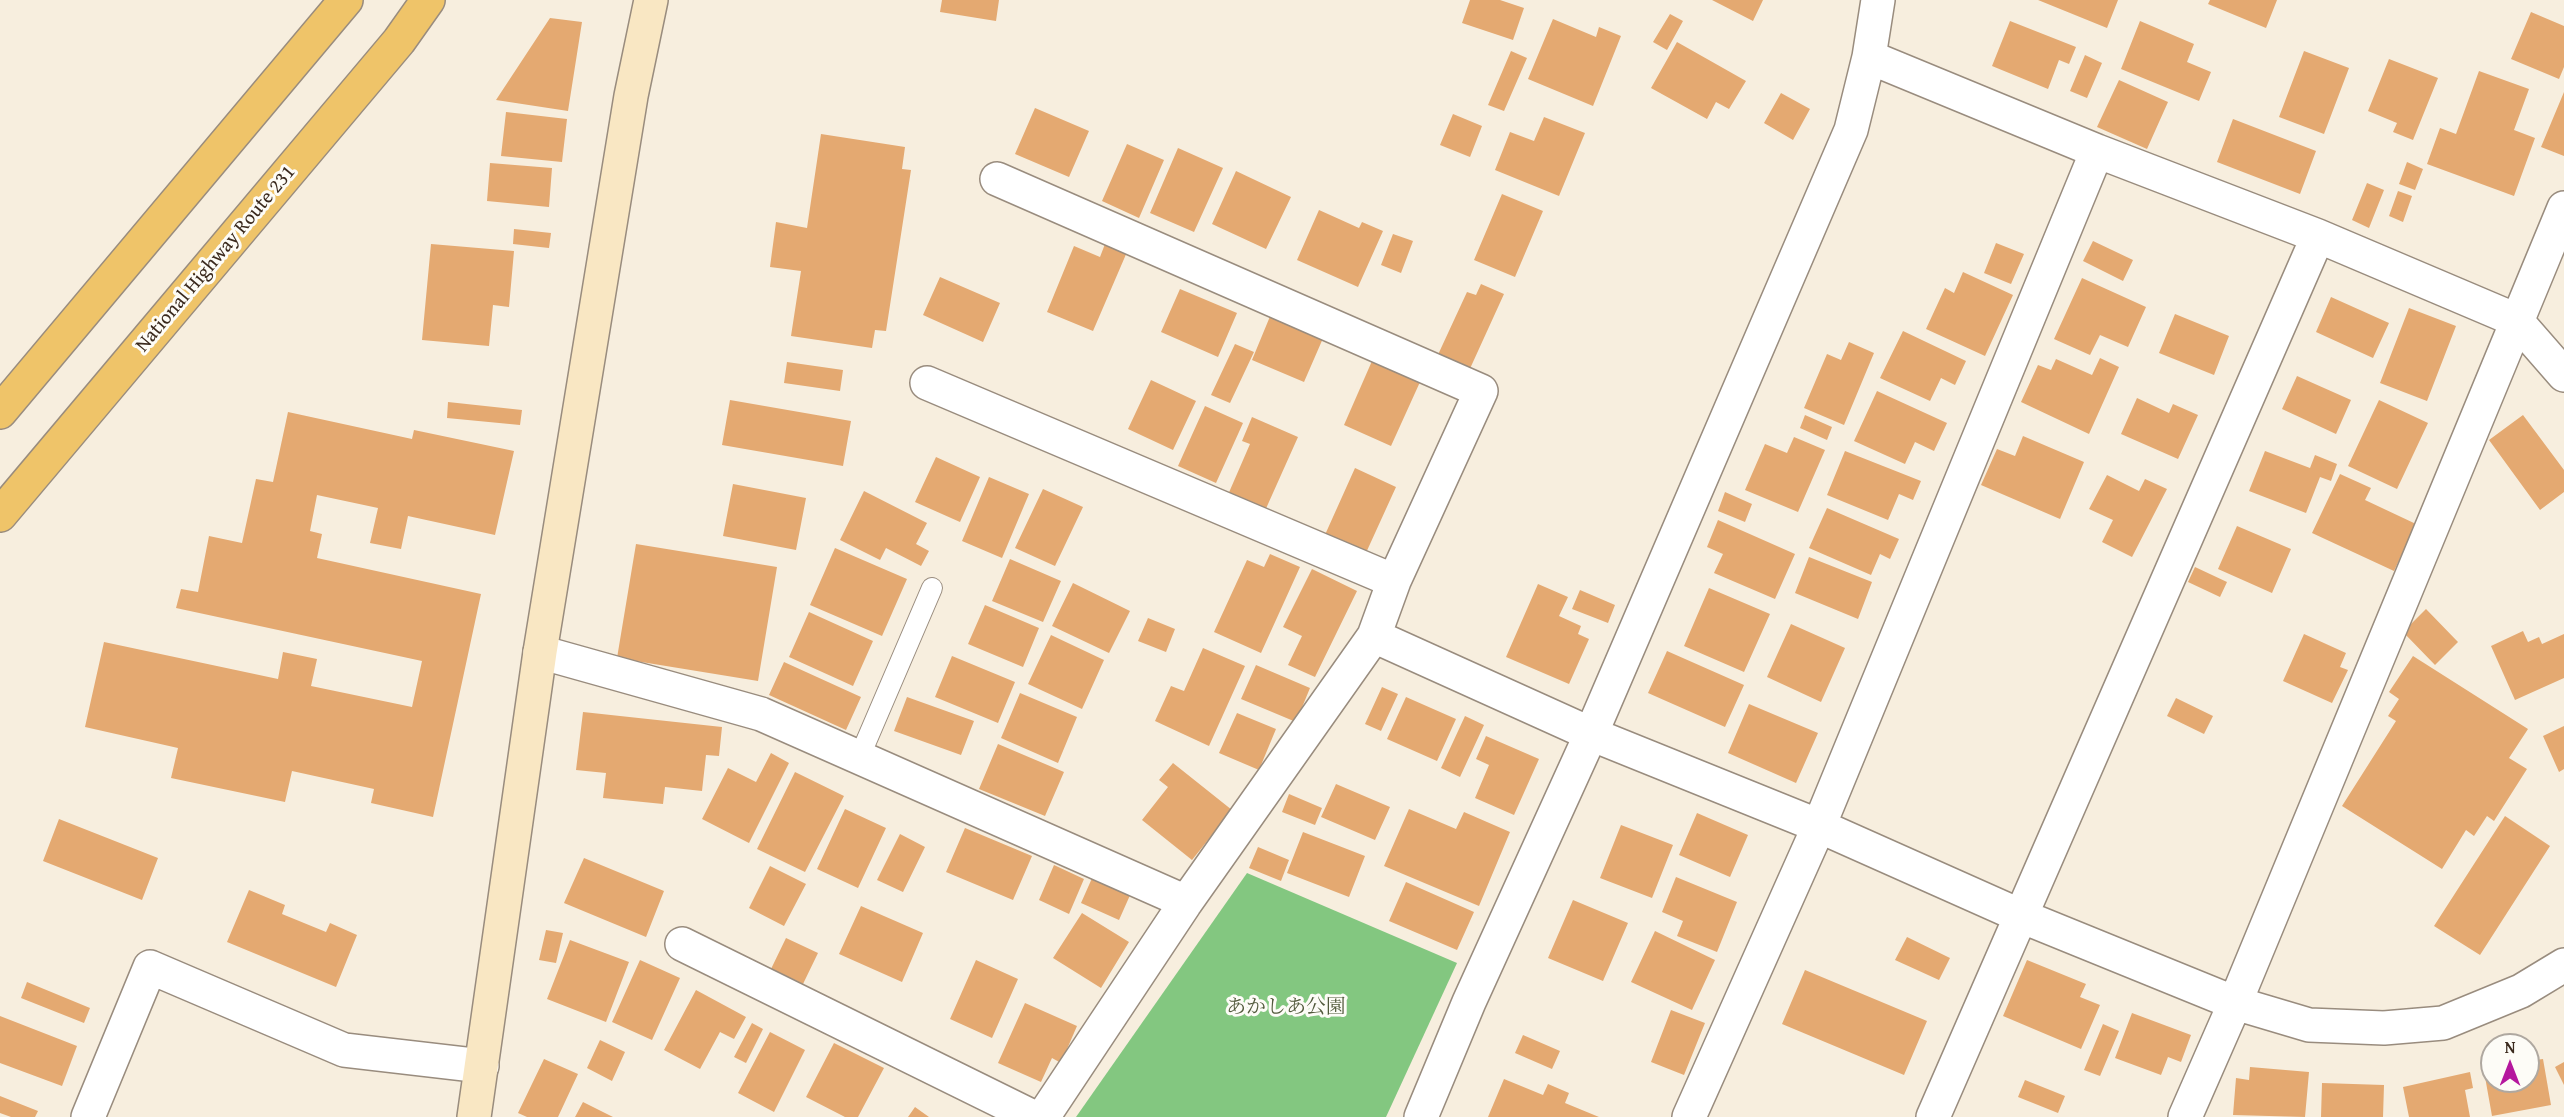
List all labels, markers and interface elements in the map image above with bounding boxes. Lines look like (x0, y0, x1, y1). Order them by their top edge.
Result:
street label: National Highway Route 231 (131, 161, 301, 357)
park label: あかしあ公園 (1226, 996, 1346, 1020)
north arrow (2480, 1033, 2540, 1093)
text: N (2505, 1035, 2515, 1059)

